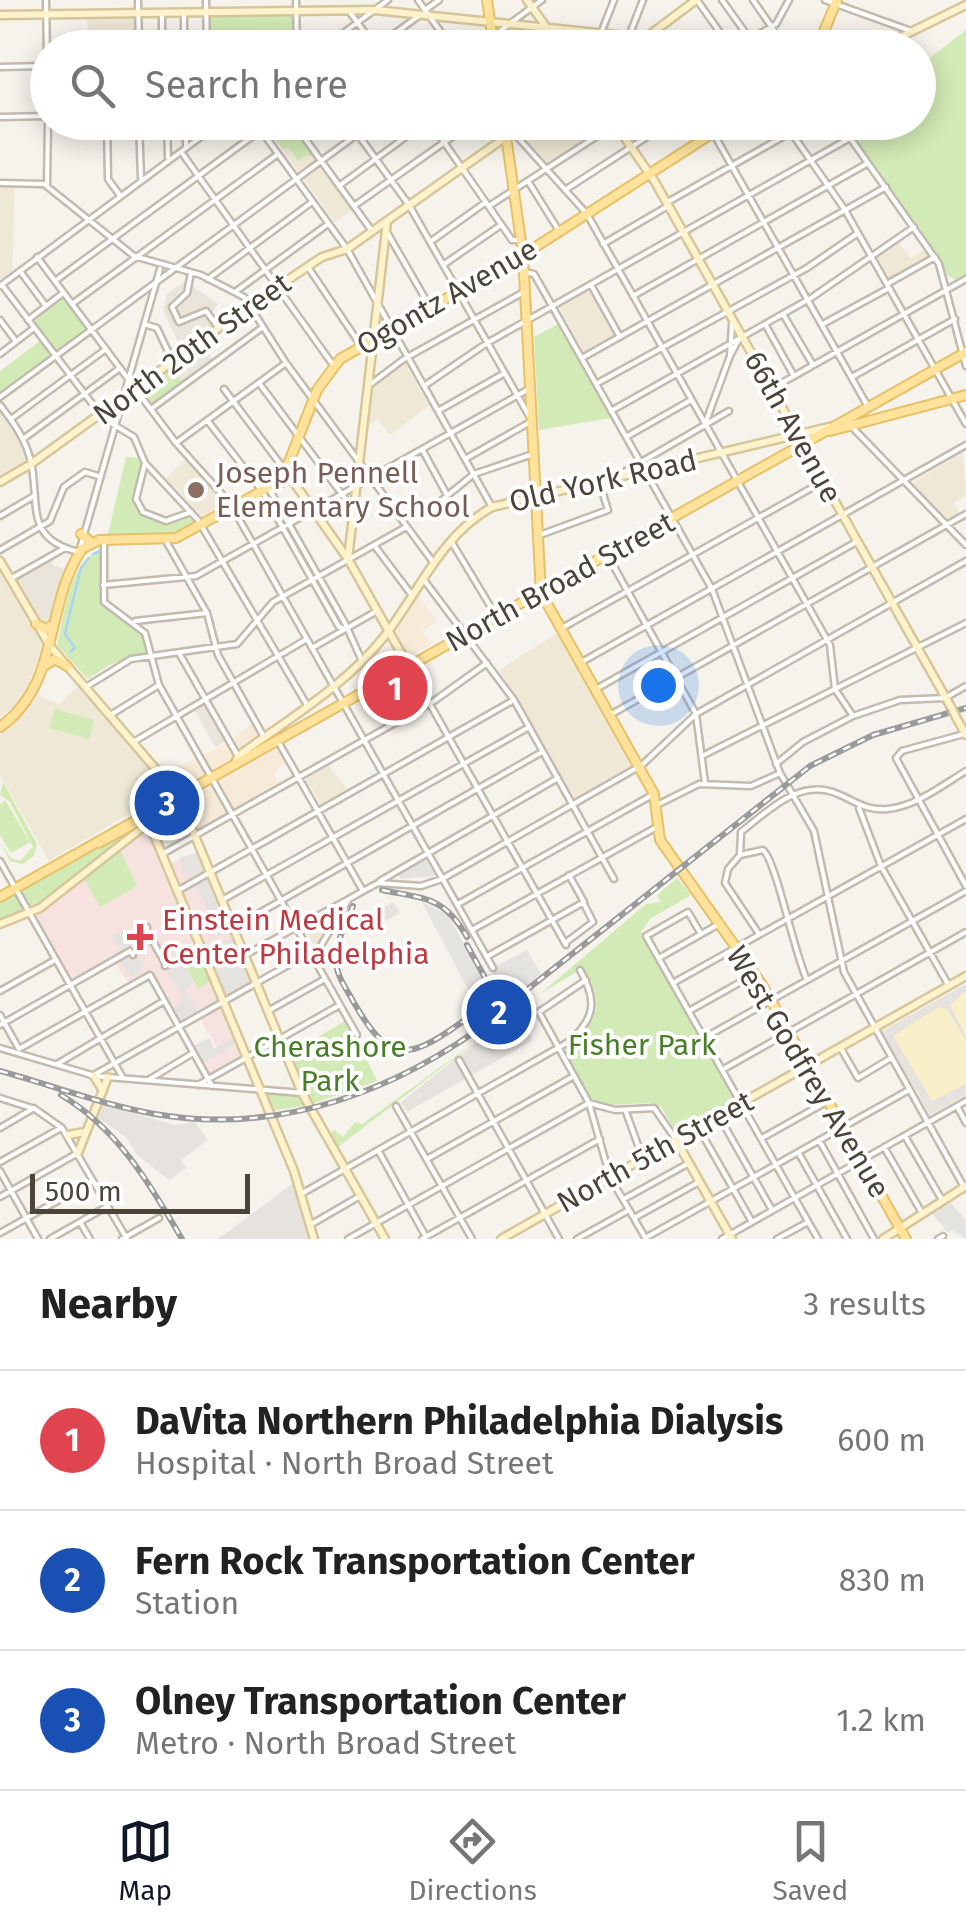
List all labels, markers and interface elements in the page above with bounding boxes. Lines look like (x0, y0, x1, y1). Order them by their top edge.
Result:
search box (30, 30, 936, 140)
icon: search (65, 58, 120, 113)
text: Search here (145, 62, 348, 108)
street label: Ogontz Avenue (350, 231, 544, 363)
street label: North 20th Street (86, 265, 298, 433)
street label: 66th Avenue (737, 345, 849, 509)
street label: Old York Road (506, 442, 700, 520)
place label: Joseph Pennell Elementary School (216, 455, 470, 525)
marker: Joseph Pennell Elementary School (185, 479, 207, 501)
street label: North Broad Street (439, 504, 681, 660)
pin: 1 (362, 650, 428, 726)
your location (633, 660, 684, 711)
pin: 3 (134, 766, 200, 840)
place label: Einstein Medical Center Philadelphia (162, 902, 429, 972)
marker: Einstein Medical Center Philadelphia (127, 924, 153, 950)
street label: West Godfrey Avenue (719, 940, 897, 1204)
pin: 2 (466, 974, 532, 1050)
park label: Fisher Park (568, 1027, 717, 1063)
park label: Cherashore Park (253, 1029, 407, 1099)
street label: North 5th Street (551, 1083, 759, 1221)
scale bar (30, 1169, 250, 1214)
text: 500 m (45, 1175, 122, 1208)
text: Nearby (40, 1279, 177, 1329)
text: 3 results (803, 1285, 926, 1323)
text: DaVita Northern Philadelphia Dialysis (135, 1398, 783, 1444)
text: 1 (65, 1421, 80, 1459)
text: 600 m (837, 1421, 926, 1459)
text: Hospital · North Broad Street (135, 1444, 554, 1482)
text: Fern Rock Transportation Center (135, 1538, 695, 1584)
text: 2 (64, 1561, 81, 1599)
text: 830 m (839, 1561, 926, 1599)
text: Station (135, 1584, 239, 1622)
text: Olney Transportation Center (135, 1678, 626, 1724)
text: 3 (64, 1701, 81, 1739)
text: 1.2 km (836, 1701, 926, 1739)
text: Metro · North Broad Street (135, 1724, 516, 1762)
tab: Map (118, 1814, 173, 1907)
tab: Directions (408, 1814, 537, 1907)
tab: Saved (772, 1814, 848, 1907)

